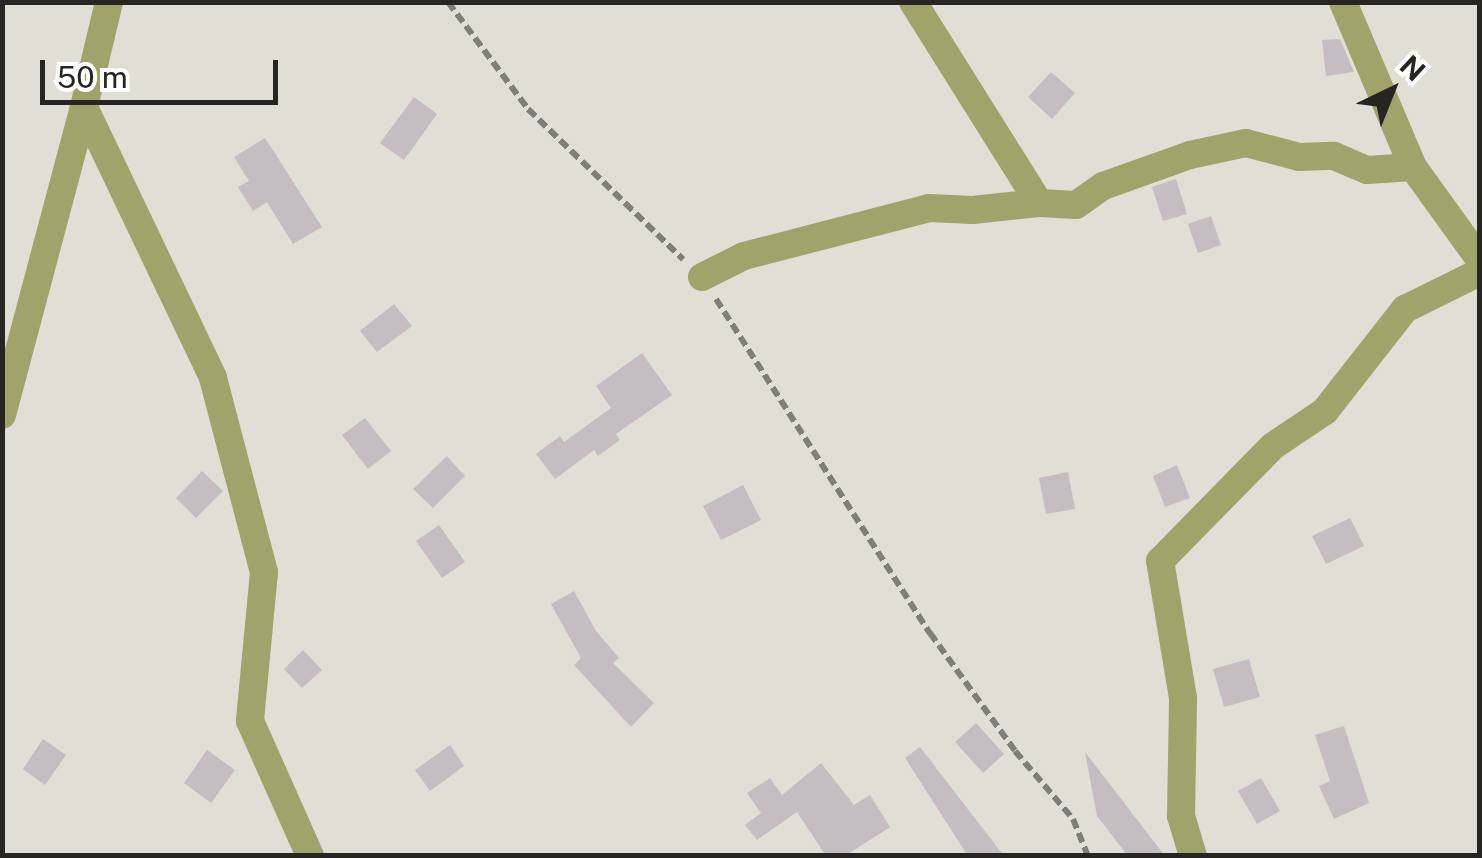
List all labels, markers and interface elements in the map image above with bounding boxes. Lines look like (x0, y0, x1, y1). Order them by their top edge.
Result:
scale bar (45, 40, 282, 102)
north arrow (1342, 40, 1442, 140)
text: N (1394, 48, 1432, 87)
text: 50 m (57, 59, 128, 95)

